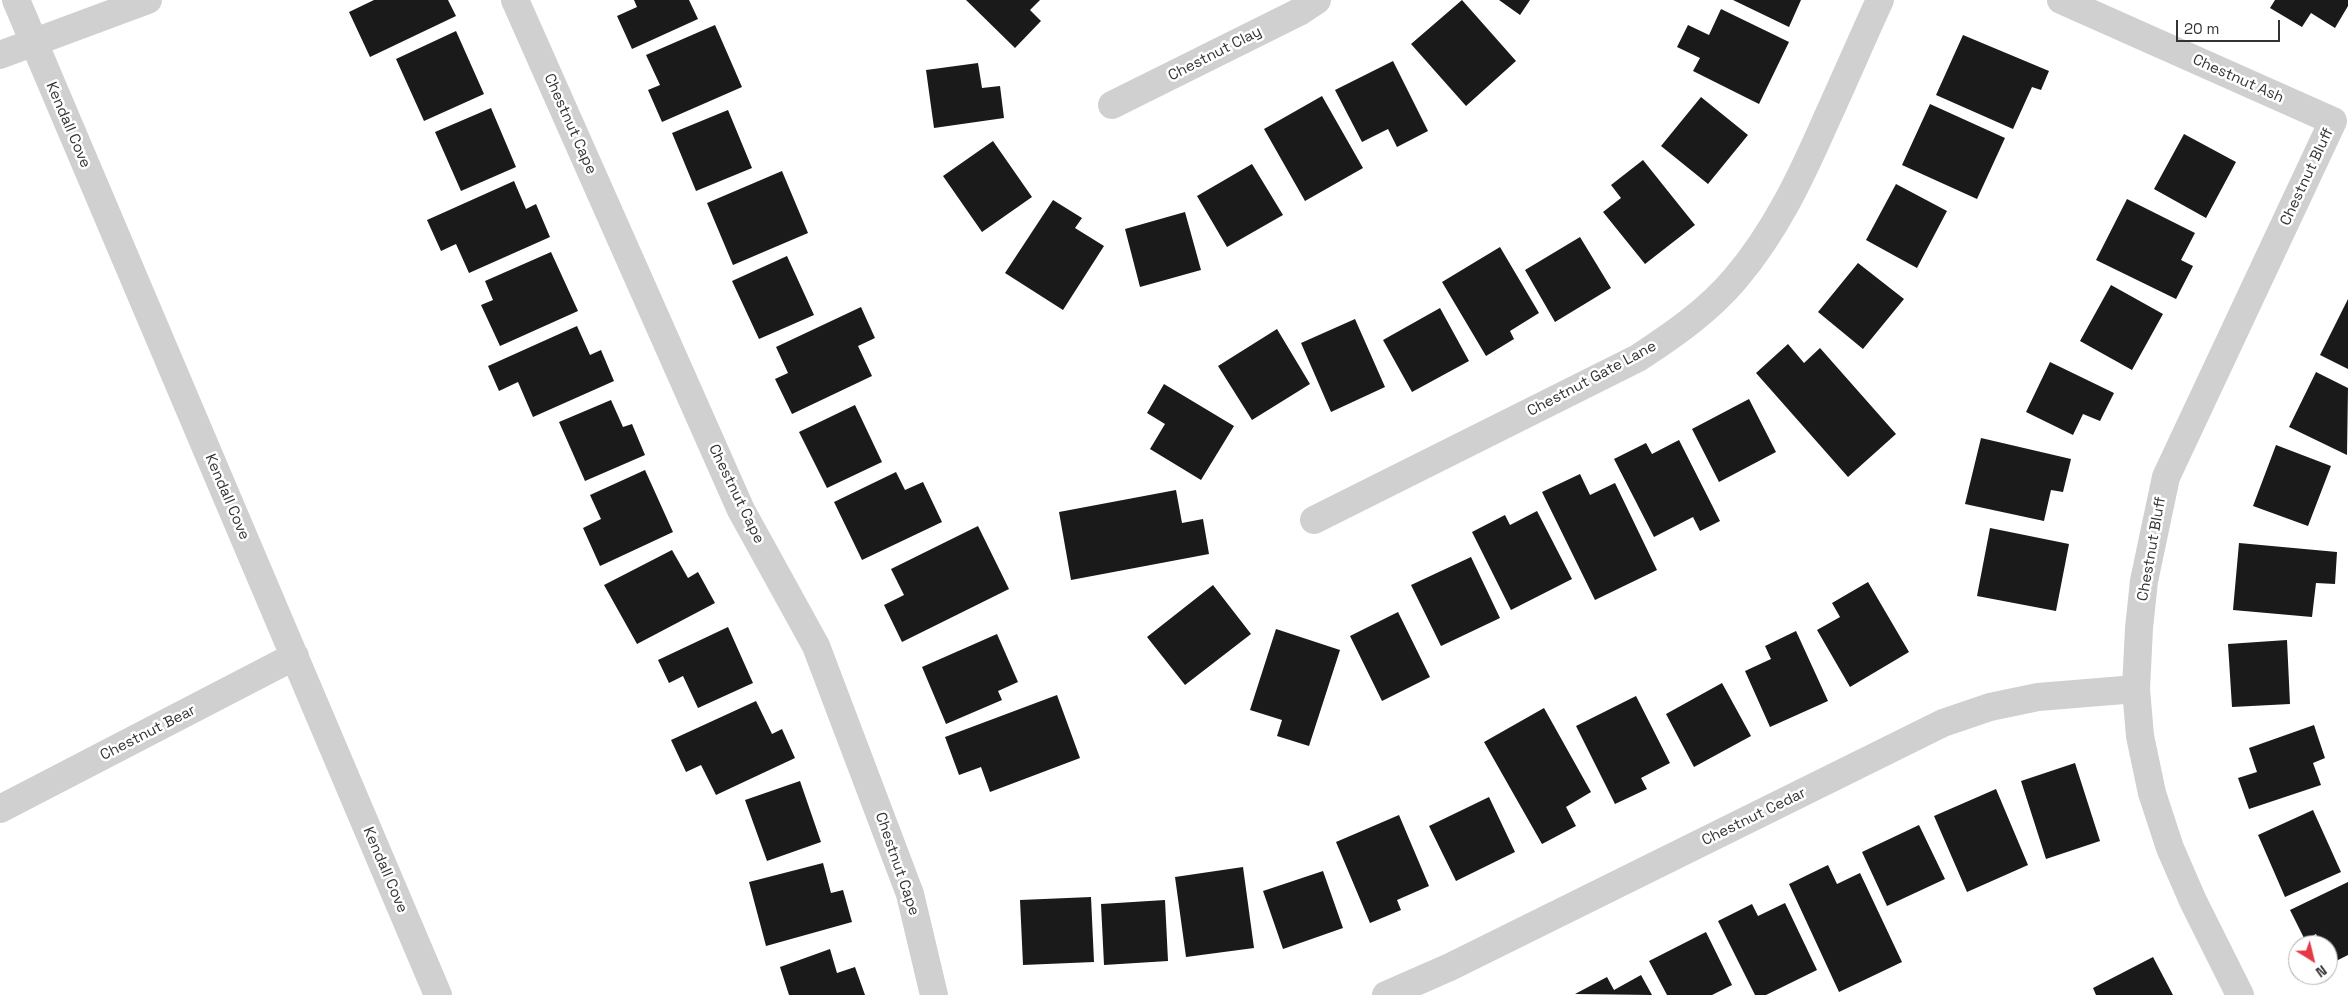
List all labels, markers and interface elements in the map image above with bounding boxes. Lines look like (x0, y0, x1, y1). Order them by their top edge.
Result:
scale bar (2178, 10, 2282, 42)
text: 20 m (2184, 19, 2219, 38)
street label: Chestnut Clay (1165, 23, 1265, 85)
street label: Chestnut Ash (2190, 51, 2286, 107)
street label: Chestnut Cape (540, 71, 600, 177)
street label: Kendall Cove (42, 79, 94, 171)
street label: Chestnut Bluff (2277, 125, 2337, 229)
street label: Chestnut Gate Lane (1524, 337, 1660, 421)
street label: Chestnut Cape (704, 441, 768, 547)
street label: Kendall Cove (201, 451, 253, 543)
street label: Chestnut Bluff (2134, 495, 2170, 603)
street label: Chestnut Bear (97, 701, 199, 765)
street label: Chestnut Cedar (1699, 784, 1809, 850)
street label: Chestnut Cape (871, 810, 923, 918)
street label: Kendall Cove (359, 824, 411, 916)
north arrow (2288, 935, 2338, 985)
text: N (2312, 961, 2330, 981)

